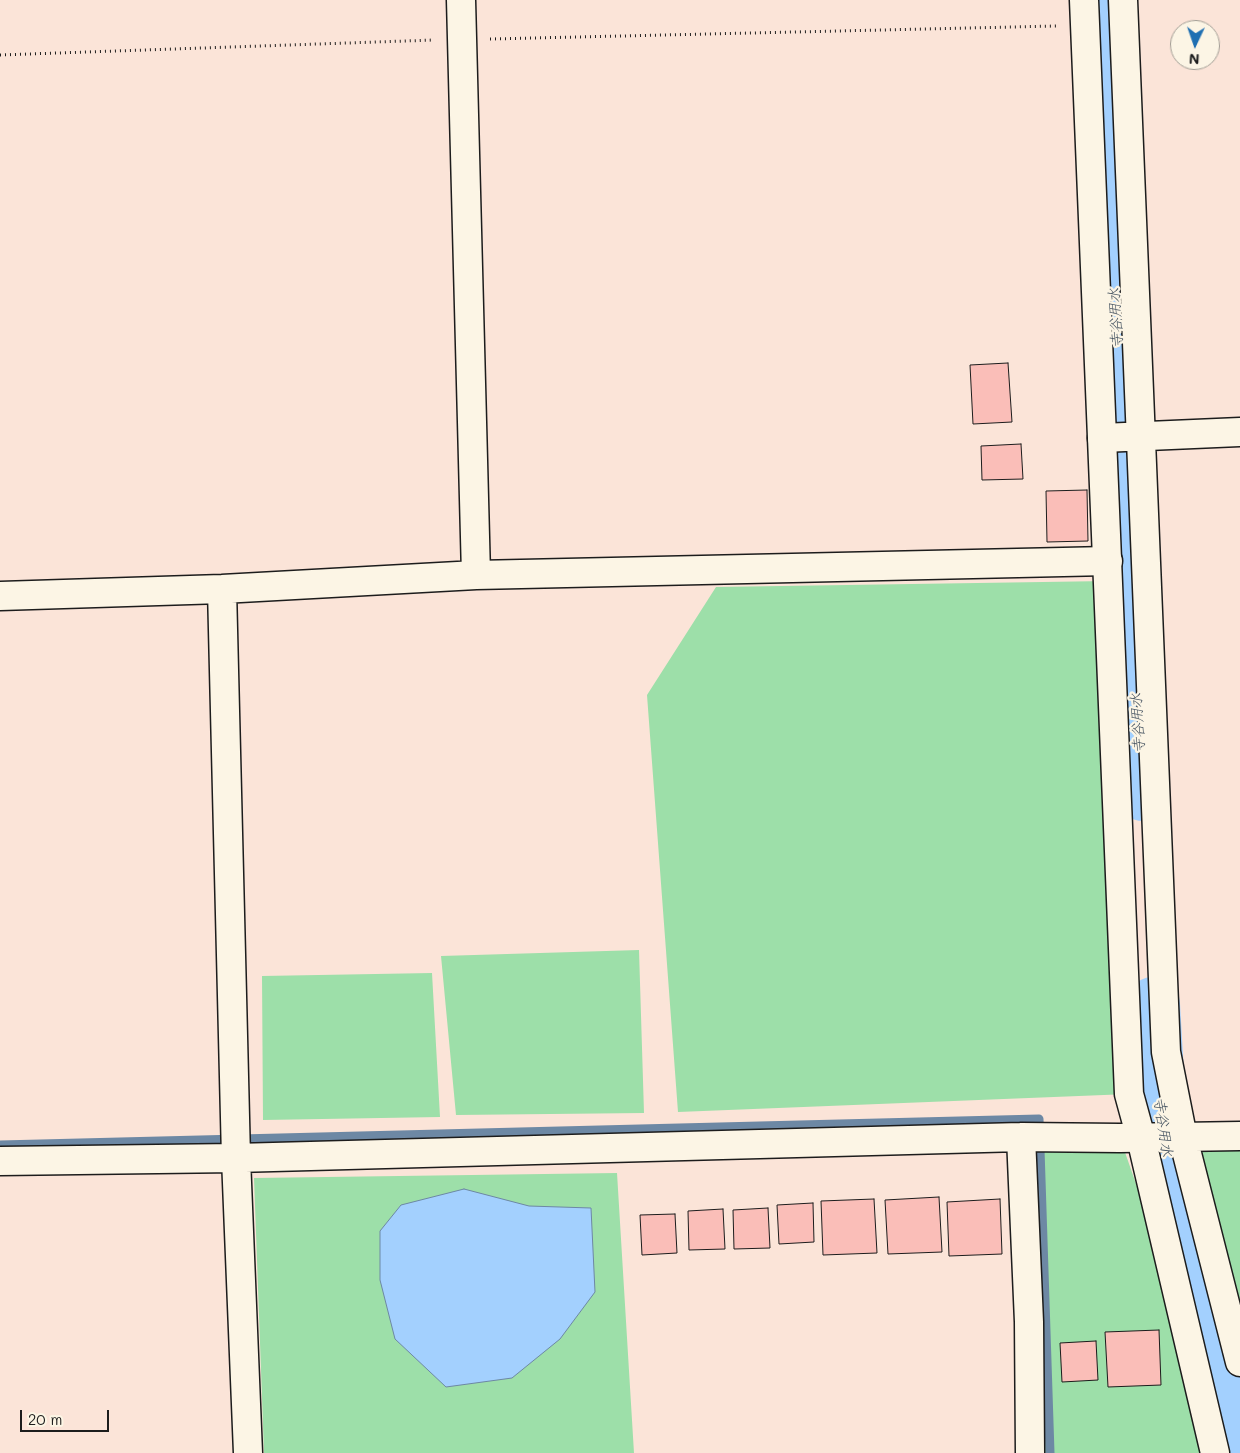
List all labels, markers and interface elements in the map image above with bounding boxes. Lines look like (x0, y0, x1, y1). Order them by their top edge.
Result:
north arrow (1170, 20, 1220, 70)
text: N (1188, 50, 1200, 69)
water label: 寺谷用水 (1105, 288, 1127, 348)
water label: 寺谷用水 (1127, 693, 1149, 753)
water label: 寺谷用水 (1150, 1096, 1176, 1158)
scale bar (22, 1400, 111, 1432)
text: 20 m (28, 1409, 62, 1429)

